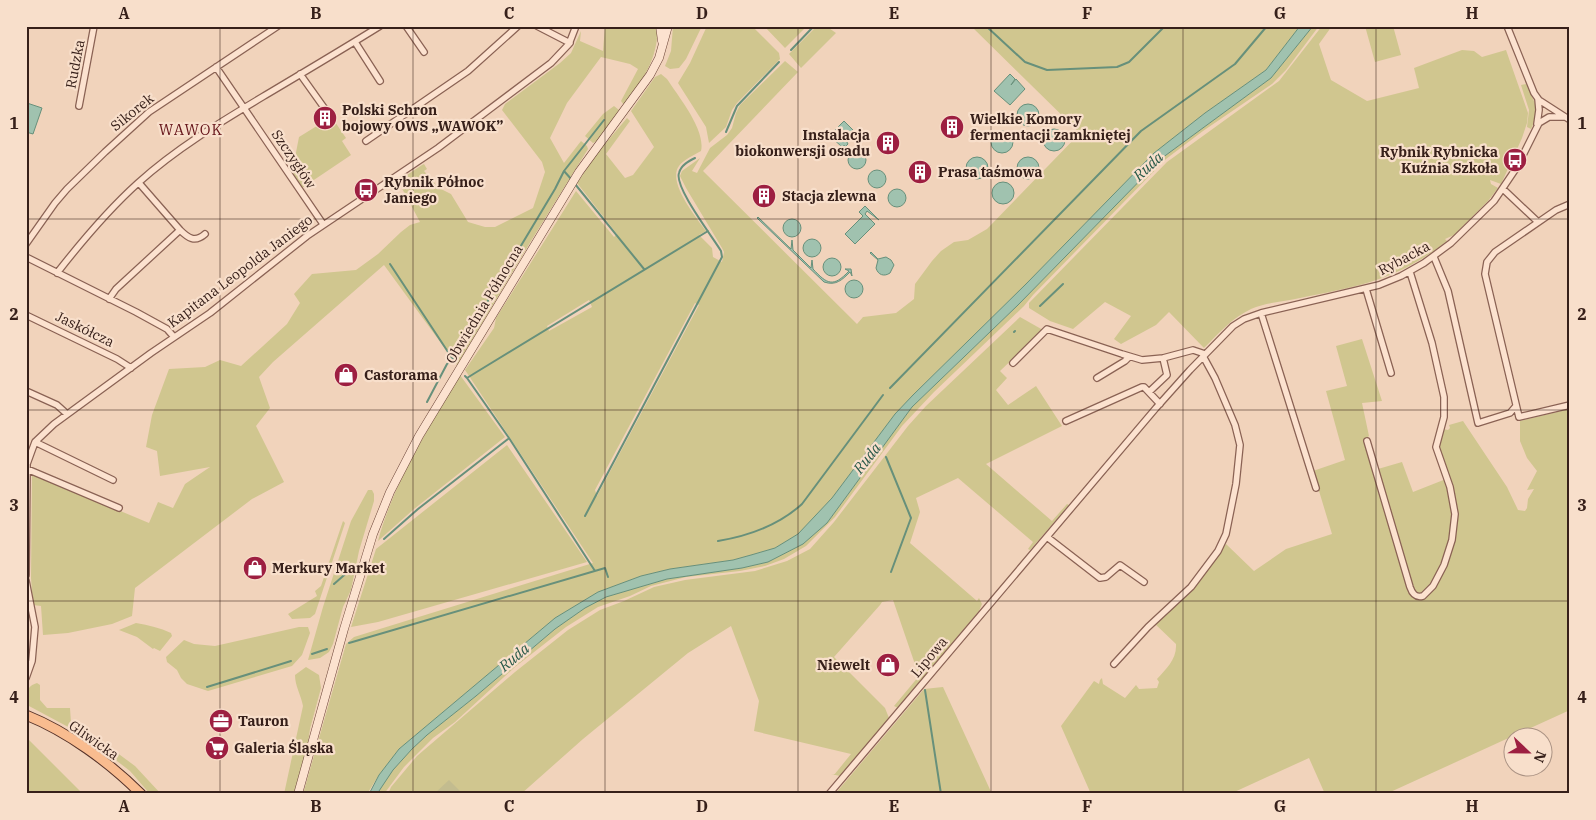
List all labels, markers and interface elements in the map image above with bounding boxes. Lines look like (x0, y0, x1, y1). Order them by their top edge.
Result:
text: A (118, 3, 130, 23)
text: B (310, 3, 322, 23)
text: C (504, 3, 514, 23)
text: D (696, 3, 708, 23)
text: E (889, 3, 899, 23)
text: F (1082, 3, 1092, 23)
text: G (1274, 3, 1286, 23)
text: H (1466, 3, 1479, 23)
street label: Rudzka (61, 38, 89, 90)
street label: Sikorek (107, 89, 158, 135)
place label: Polski Schron bojowy OWS „WAWOK” (342, 101, 503, 135)
building icon: Polski Schron bojowy OWS „WAWOK” (312, 105, 338, 131)
place label: Wielkie Komory fermentacji zamkniętej (970, 110, 1131, 144)
text: 1 (9, 113, 19, 133)
text: 1 (1577, 113, 1587, 133)
building icon: Wielkie Komory fermentacji zamkniętej (939, 114, 965, 140)
district label: WAWOK (159, 120, 223, 139)
street label: Szczygłów (268, 126, 320, 192)
place label: Instalacja biokonwersji osadu (735, 126, 870, 160)
building icon: Instalacja biokonwersji osadu (875, 130, 901, 156)
place label: Rybnik Rybnicka Kuźnia Szkoła (1380, 143, 1498, 177)
water label: Ruda (1128, 147, 1168, 185)
bus stop icon: Rybnik Rybnicka Kuźnia Szkoła (1502, 147, 1528, 173)
building icon: Prasa taśmowa (907, 159, 933, 185)
place label: Prasa taśmowa (938, 163, 1042, 181)
place label: Rybnik Północ Janiego (384, 173, 484, 207)
bus stop icon: Rybnik Północ Janiego (353, 177, 379, 203)
building icon: Stacja zlewna (751, 183, 777, 209)
place label: Stacja zlewna (782, 187, 876, 205)
street label: Kapitana Leopolda Janiego (164, 211, 316, 331)
street label: Rybacka (1375, 237, 1433, 279)
street label: Obwiednia Północna (441, 241, 527, 367)
text: 2 (9, 304, 19, 324)
text: 2 (1577, 304, 1587, 324)
street label: Jaskółcza (53, 307, 118, 351)
shop icon: Castorama (333, 362, 359, 388)
place label: Castorama (364, 366, 438, 384)
water label: Ruda (848, 438, 885, 478)
text: 3 (9, 495, 19, 515)
text: 3 (1577, 495, 1587, 515)
shop icon: Merkury Market (242, 555, 268, 581)
place label: Merkury Market (272, 559, 385, 577)
street label: Lipowa (907, 633, 951, 681)
water label: Ruda (494, 638, 534, 676)
shop icon: Niewelt (875, 652, 901, 678)
place label: Niewelt (817, 656, 870, 674)
text: 4 (9, 687, 19, 707)
text: 4 (1577, 687, 1587, 707)
office icon: Tauron (208, 708, 234, 734)
place label: Tauron (238, 712, 289, 730)
street label: Gliwicka (65, 716, 123, 764)
north arrow (1504, 728, 1554, 778)
supermarket icon: Galeria Śląska (204, 735, 230, 761)
place label: Galeria Śląska (234, 739, 333, 757)
text: N (1530, 748, 1550, 765)
text: A (118, 796, 130, 816)
text: B (310, 796, 322, 816)
text: C (504, 796, 514, 816)
text: D (696, 796, 708, 816)
text: E (889, 796, 899, 816)
text: F (1082, 796, 1092, 816)
text: G (1274, 796, 1286, 816)
text: H (1466, 796, 1479, 816)

